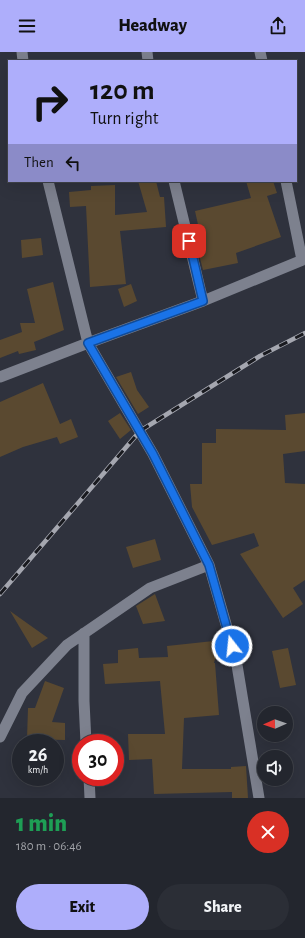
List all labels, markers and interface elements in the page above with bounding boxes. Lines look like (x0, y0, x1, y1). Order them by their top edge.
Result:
icon: menu (16, 15, 38, 37)
icon: share (267, 15, 289, 37)
text: Headway (118, 17, 187, 35)
icon: right (24, 76, 76, 128)
text: 120 m (90, 77, 155, 105)
text: Turn right (90, 110, 159, 128)
icon: left (62, 152, 84, 174)
text: Then (24, 155, 54, 170)
pin (172, 224, 206, 258)
icon: arrive (178, 230, 200, 252)
position arrow (211, 625, 253, 667)
north arrow (257, 706, 293, 742)
map controls (257, 706, 293, 786)
speed limit sign: 30 (72, 734, 124, 786)
text: 26 (28, 745, 48, 765)
button: sound (257, 750, 293, 786)
text: km/h (28, 765, 48, 775)
button: close (247, 811, 289, 853)
text: 1 min (16, 812, 67, 836)
text: 180 m · 06:46 (16, 840, 82, 853)
button: Exit (16, 884, 149, 930)
button: Share (157, 884, 289, 930)

